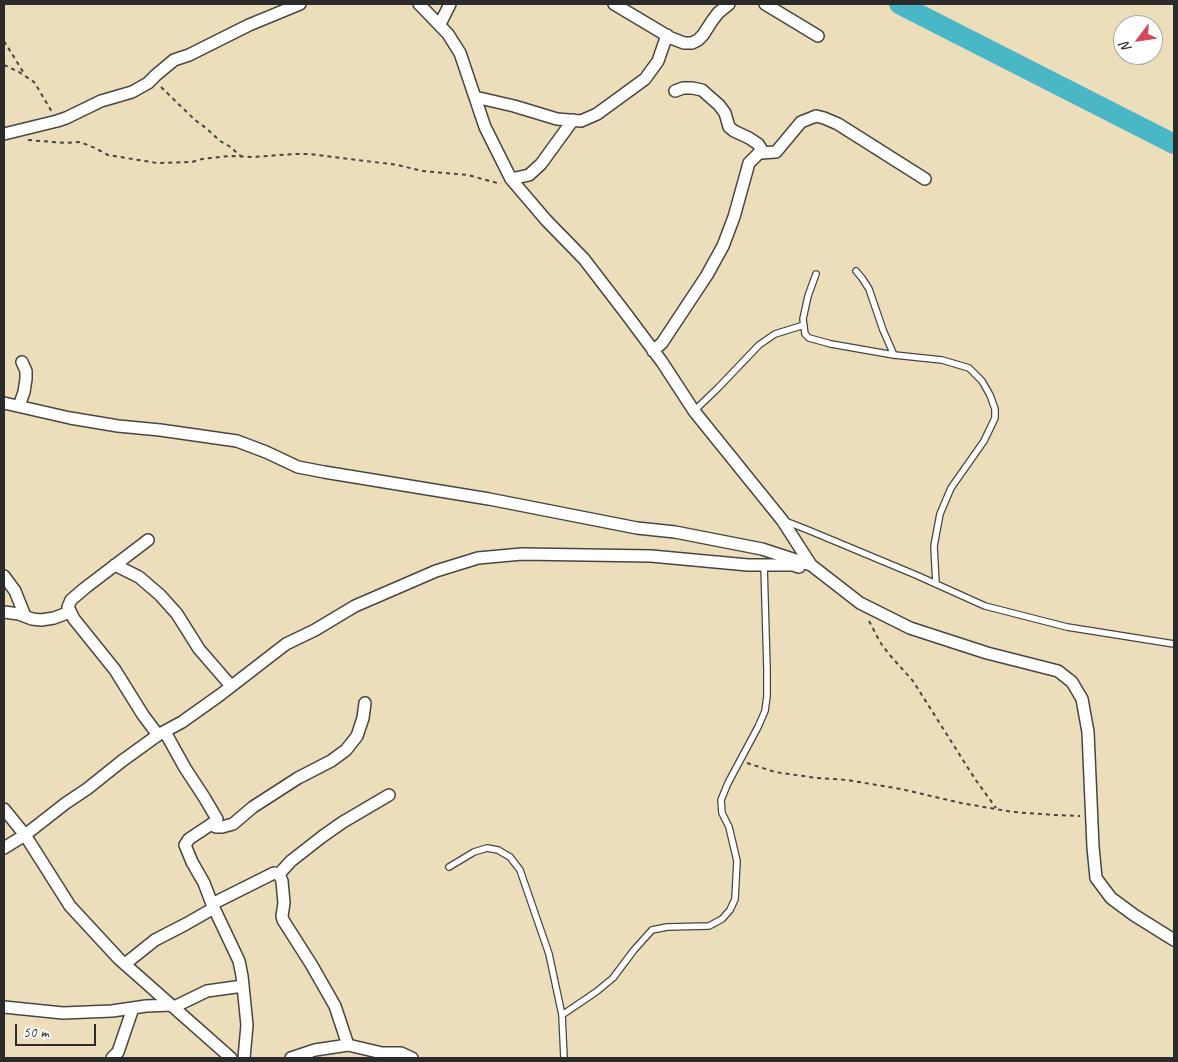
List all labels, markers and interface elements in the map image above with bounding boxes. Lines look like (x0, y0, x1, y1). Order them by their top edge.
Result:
north arrow (1113, 15, 1163, 65)
text: N (1116, 39, 1135, 56)
scale bar (18, 1014, 99, 1046)
text: 50 m (23, 1023, 49, 1042)

